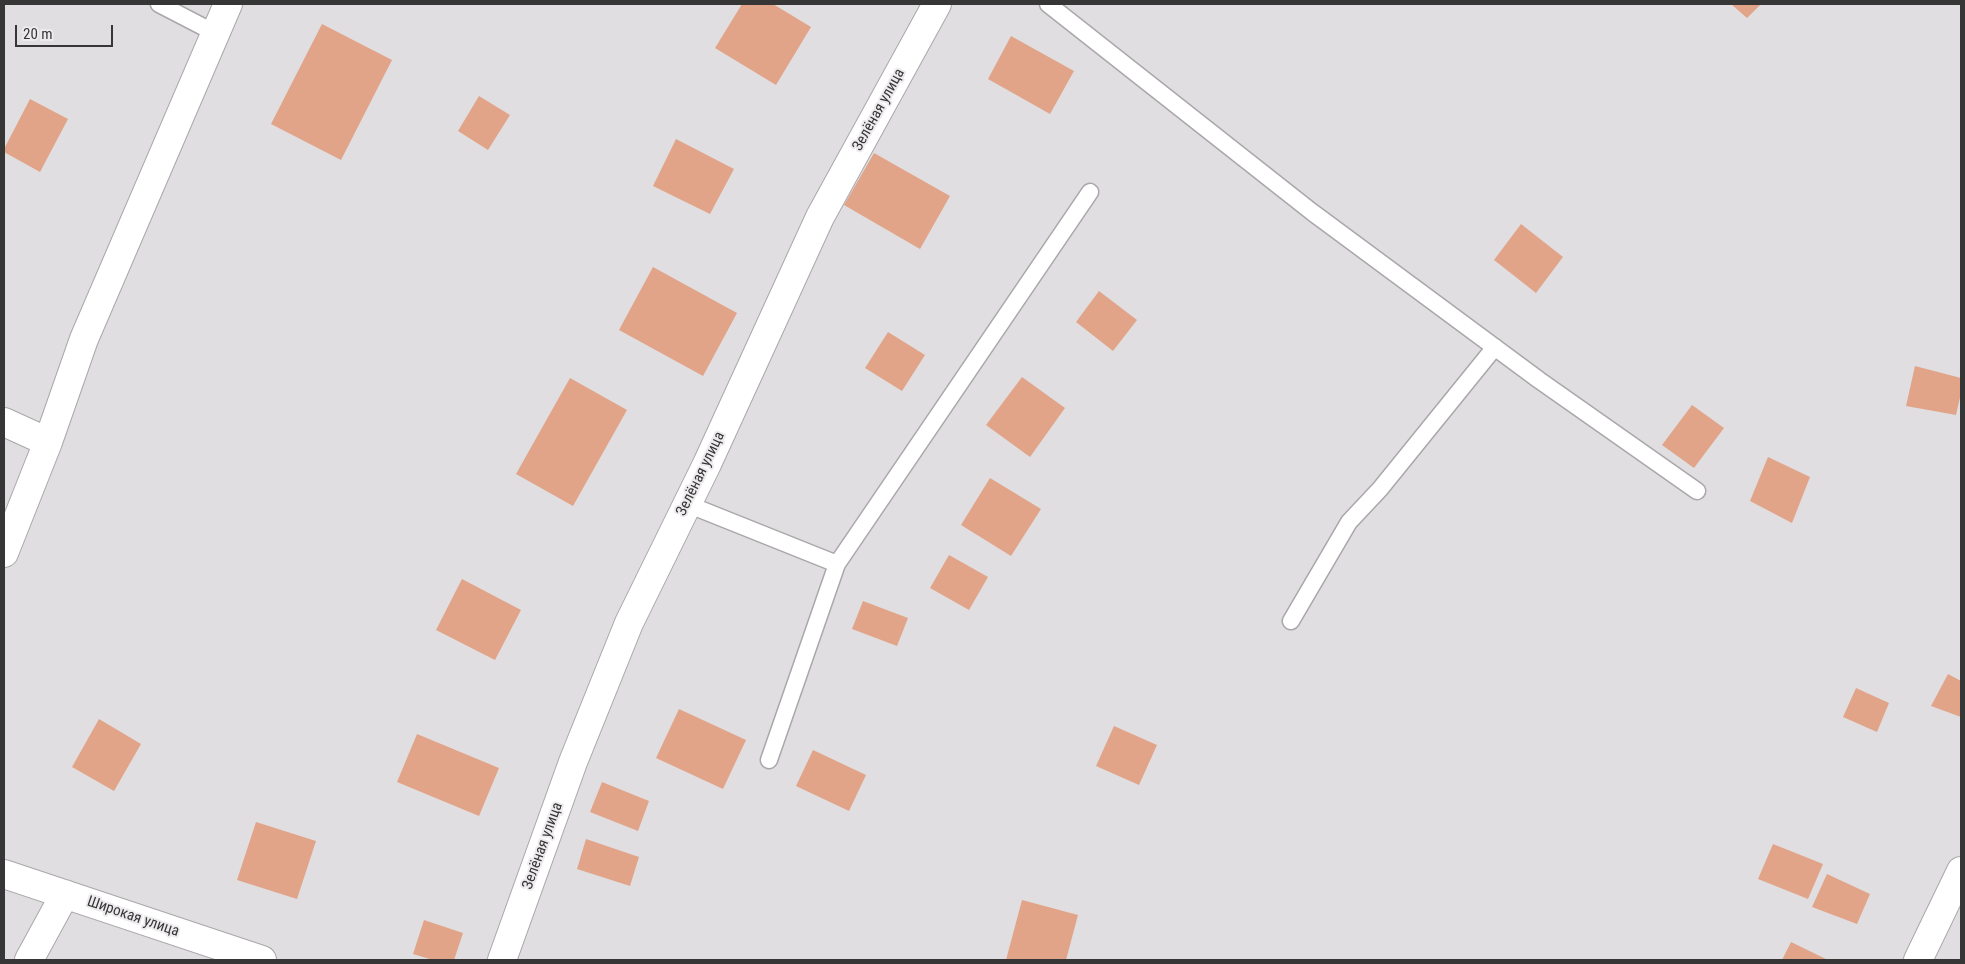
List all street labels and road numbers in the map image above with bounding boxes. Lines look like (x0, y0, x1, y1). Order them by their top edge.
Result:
street label: Зелёная улица (849, 66, 909, 154)
street label: Зелёная улица (673, 429, 729, 519)
street label: Зелёная улица (519, 800, 567, 892)
street label: Широкая улица (85, 893, 181, 941)

